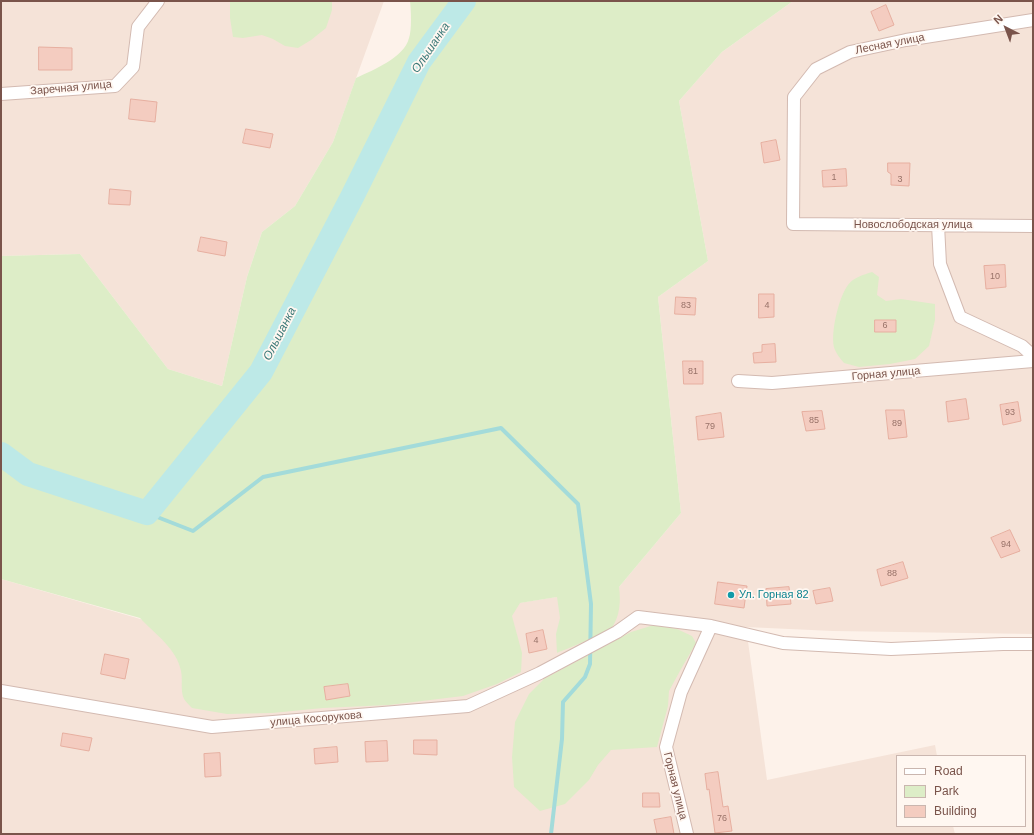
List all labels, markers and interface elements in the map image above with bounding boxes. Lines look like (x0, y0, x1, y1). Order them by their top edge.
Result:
north arrow (986, 8, 1026, 48)
text: N (991, 12, 1005, 26)
water label: Ольшанка (409, 20, 453, 76)
street label: Лесная улица (854, 31, 926, 57)
street label: Заречная улица (30, 78, 112, 98)
house number: 1 (831, 173, 837, 183)
house number: 3 (897, 175, 903, 185)
street label: Новослободская улица (854, 218, 972, 232)
house number: 10 (990, 272, 1000, 282)
house number: 83 (681, 301, 691, 311)
house number: 4 (764, 301, 770, 311)
water label: Ольшанка (260, 305, 300, 363)
house number: 6 (882, 321, 888, 331)
street label: Горная улица (851, 364, 921, 384)
house number: 81 (688, 367, 698, 377)
house number: 93 (1005, 408, 1015, 418)
house number: 85 (809, 416, 819, 426)
house number: 89 (892, 419, 902, 429)
house number: 79 (705, 422, 715, 432)
house number: 94 (1001, 540, 1011, 550)
house number: 88 (887, 569, 897, 579)
place label: Ул. Горная 82 (739, 588, 809, 602)
marker: Ул. Горная 82 (726, 590, 736, 600)
house number: 4 (533, 636, 539, 646)
street label: улица Косорукова (270, 708, 362, 730)
street label: Горная улица (660, 751, 690, 821)
legend (896, 755, 1026, 827)
text: Road (934, 764, 963, 778)
text: Park (934, 784, 959, 798)
text: Building (934, 804, 977, 818)
house number: 76 (717, 814, 727, 824)

